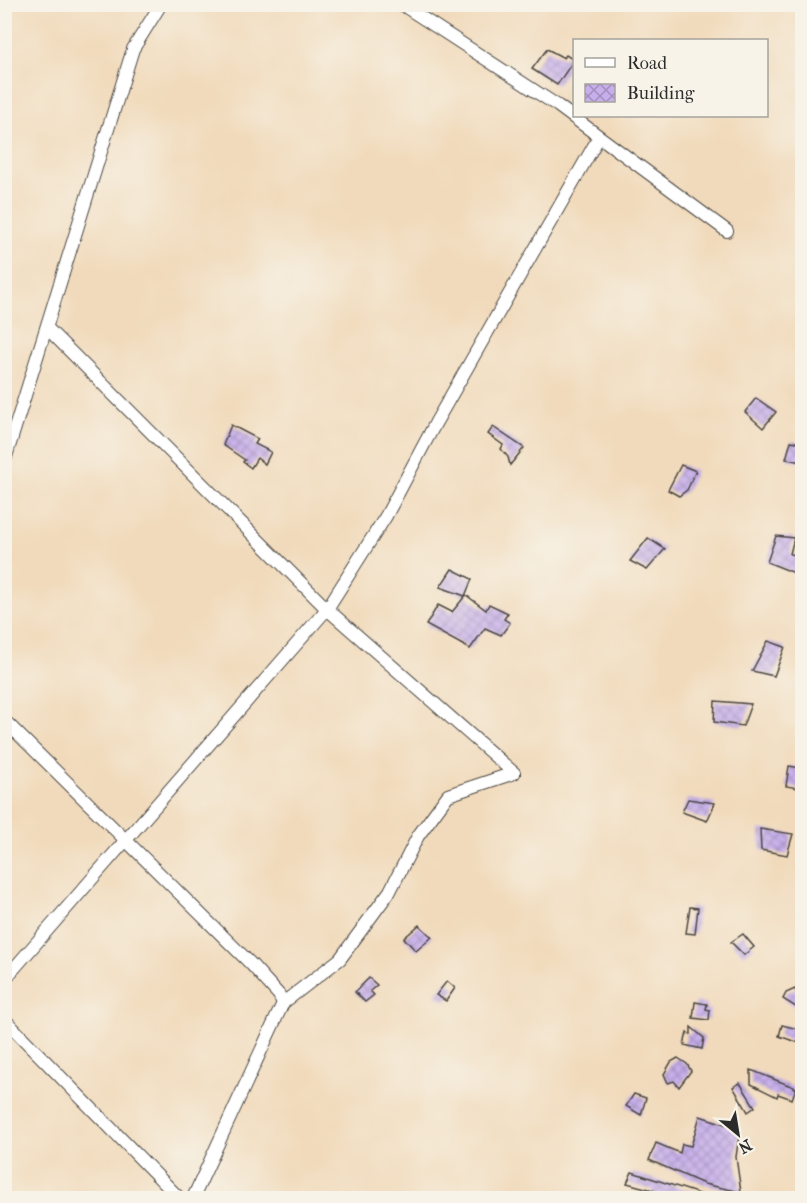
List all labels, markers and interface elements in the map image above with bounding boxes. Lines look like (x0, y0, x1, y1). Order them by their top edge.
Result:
legend (573, 39, 768, 117)
text: Road (627, 53, 667, 74)
text: Building (627, 83, 695, 104)
north arrow (708, 1104, 768, 1164)
text: N (734, 1135, 755, 1158)

